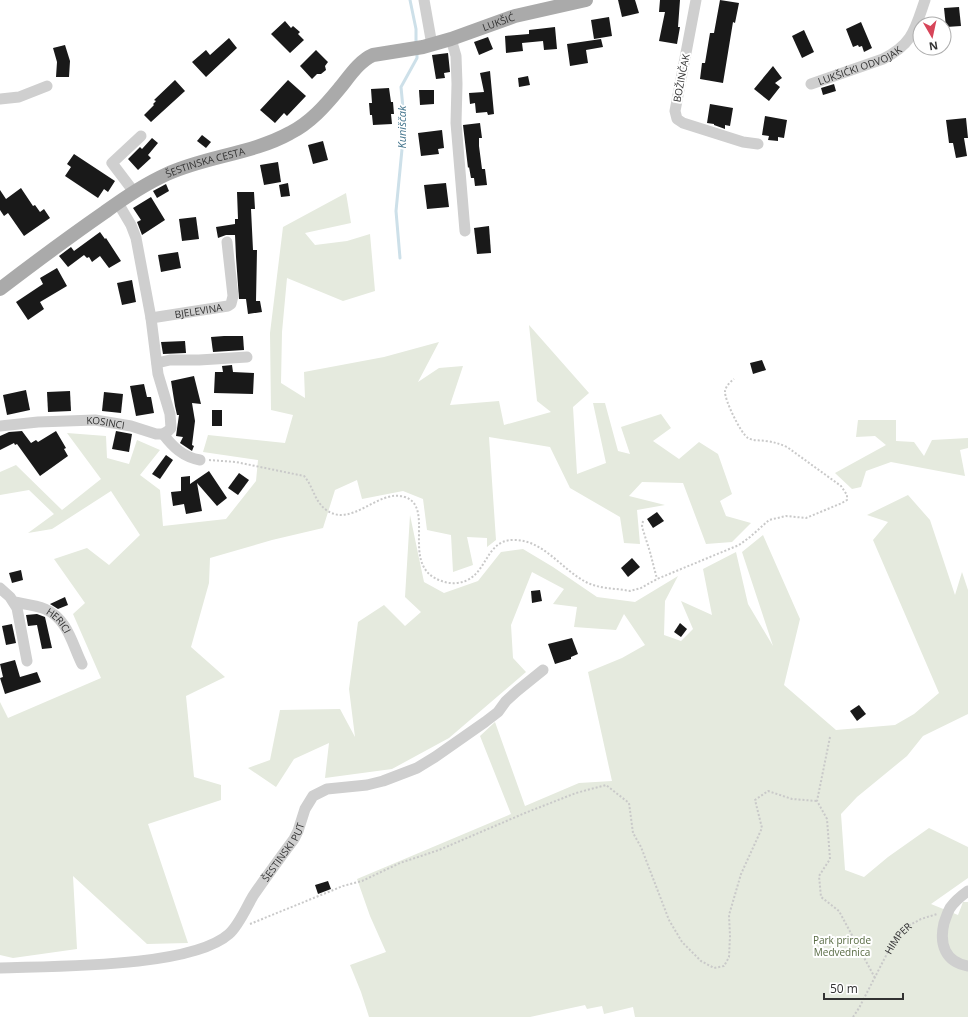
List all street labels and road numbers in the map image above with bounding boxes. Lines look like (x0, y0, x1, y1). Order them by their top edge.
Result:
street label: LUKŠIĆ (480, 10, 516, 34)
street label: LUKŠIĆKI ODVOJAK (816, 42, 905, 88)
street label: BOŽINČAK (669, 52, 693, 103)
street label: ŠESTINSKA CESTA (163, 144, 247, 181)
street label: BJELEVINA (174, 300, 224, 321)
street label: KOSINCI (86, 413, 126, 432)
street label: HERICI (44, 604, 74, 636)
street label: ŠESTINSKI PUT (258, 820, 307, 884)
street label: HIMPER (881, 919, 914, 956)

